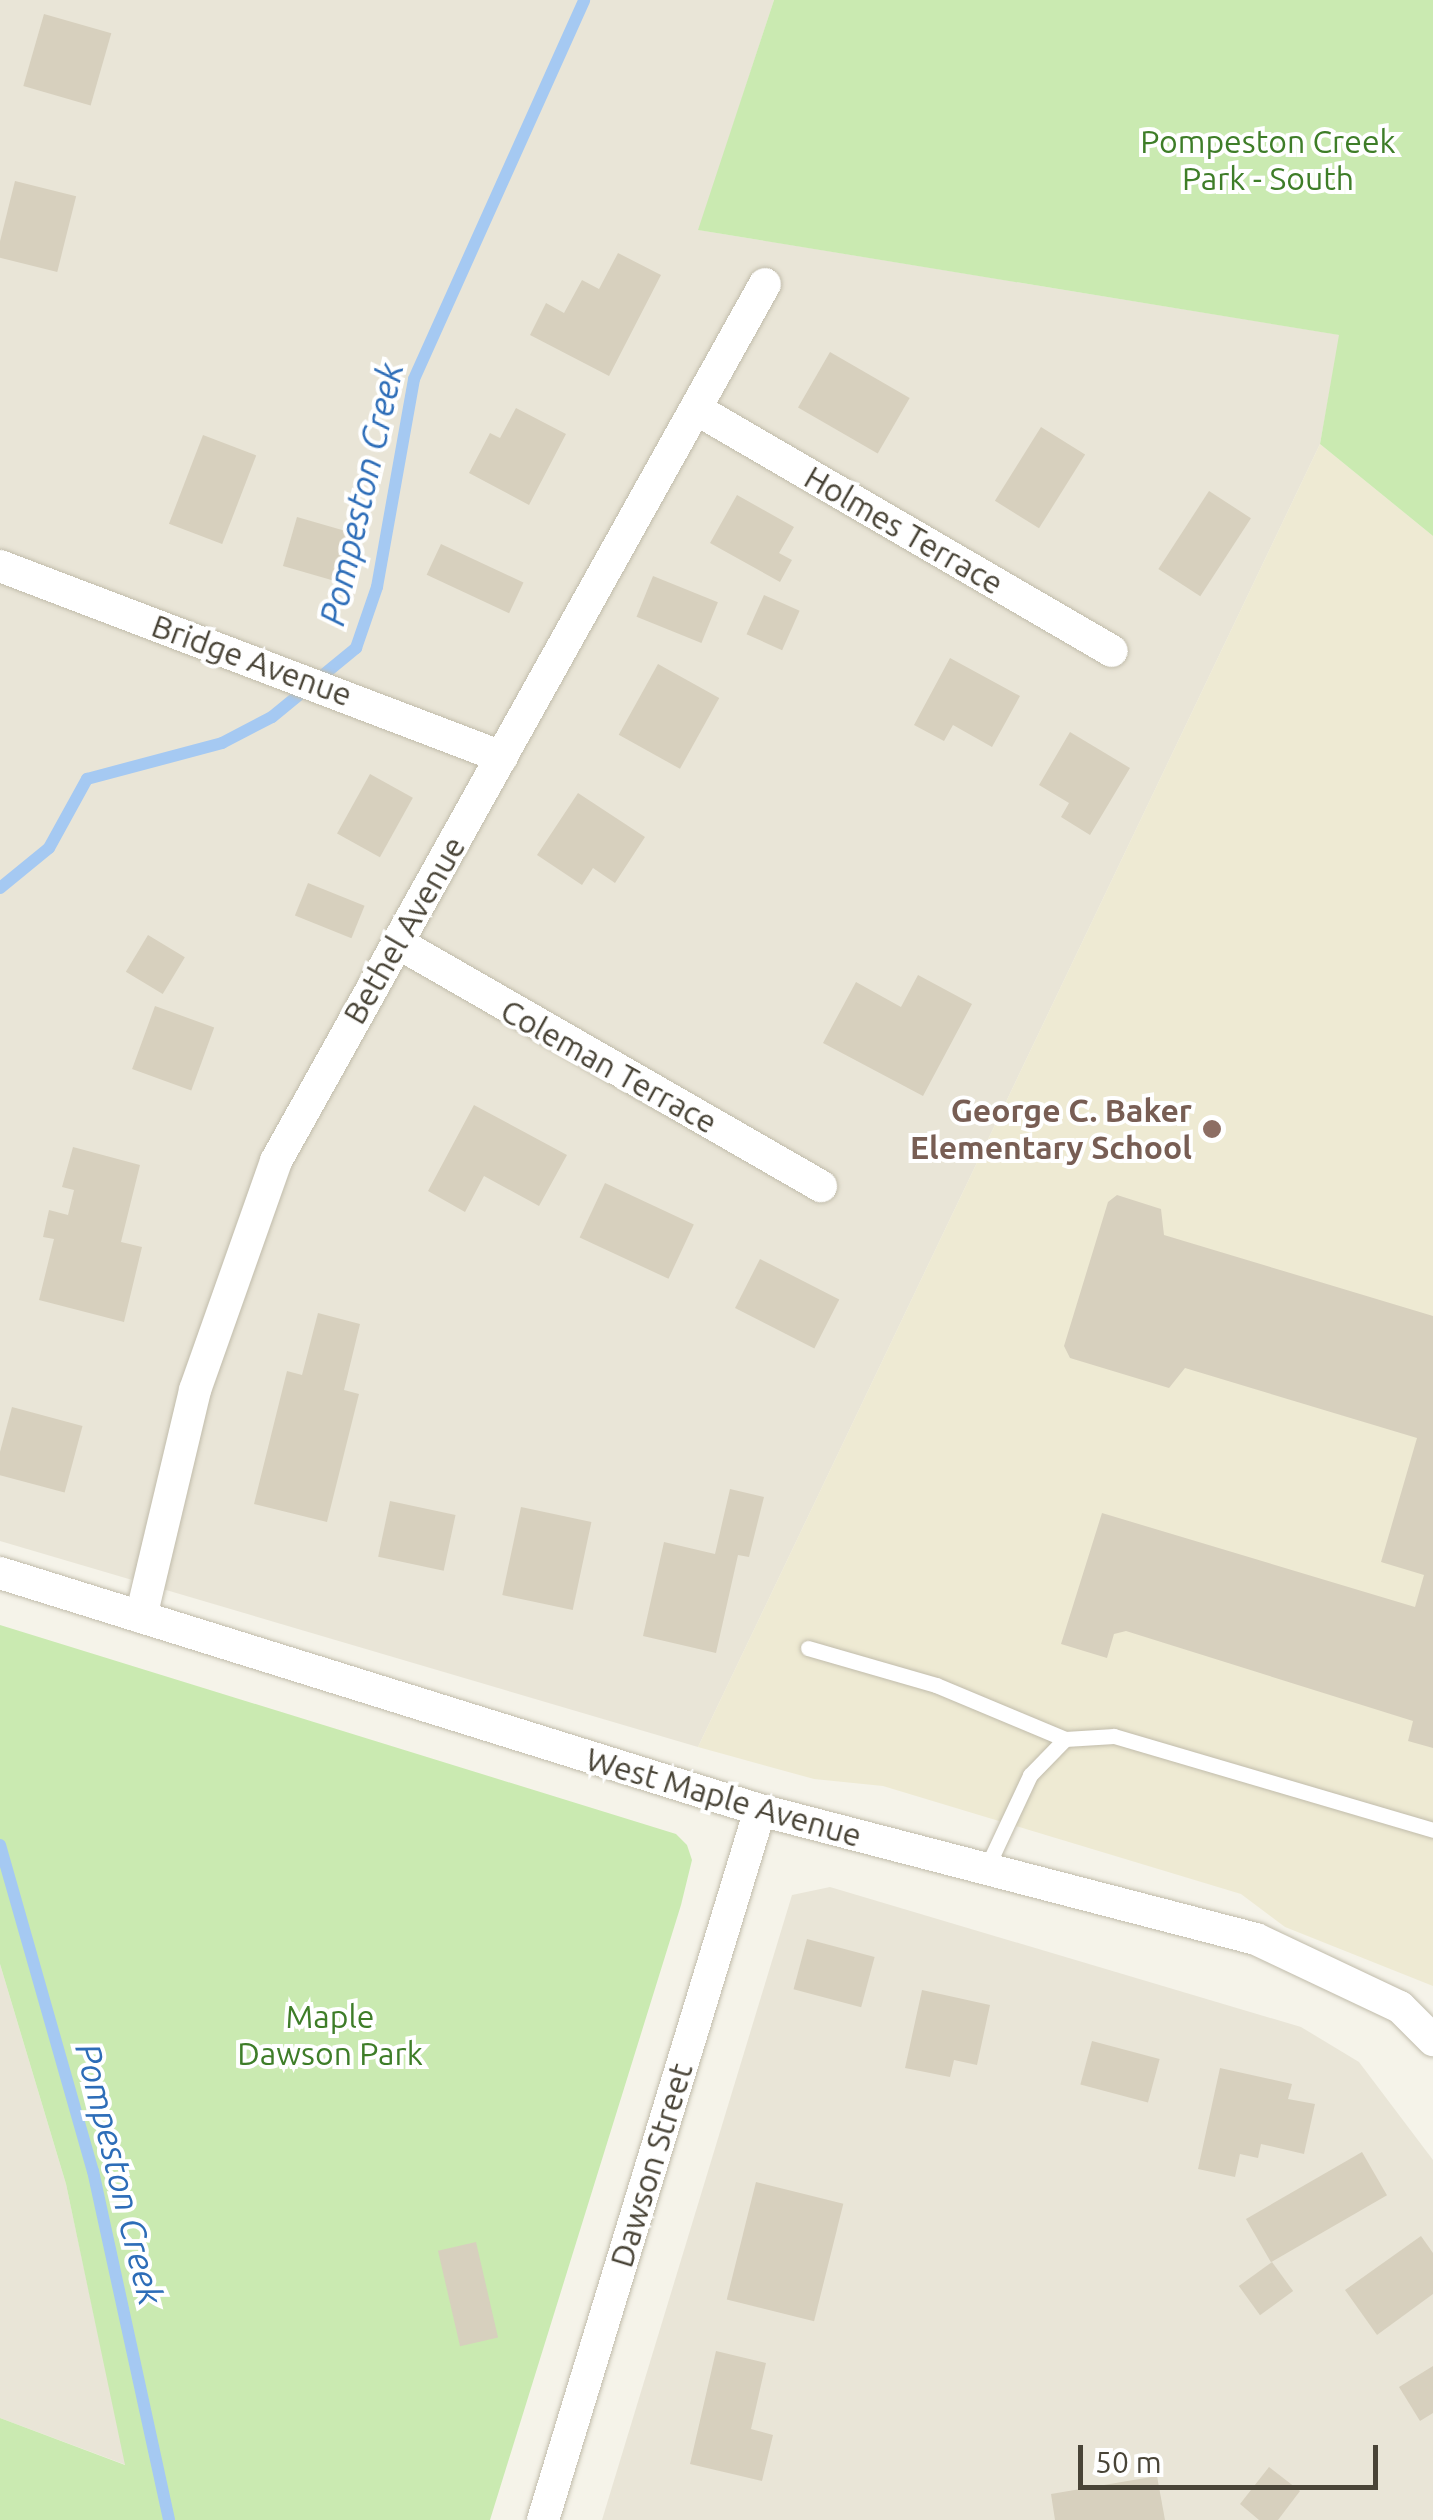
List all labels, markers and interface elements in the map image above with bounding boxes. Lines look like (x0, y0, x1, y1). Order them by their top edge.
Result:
park label: Pompeston Creek Park - South (1140, 123, 1396, 198)
water label: Pompeston Creek (310, 359, 412, 629)
street label: Holmes Terrace (798, 458, 1010, 602)
street label: Bridge Avenue (147, 606, 357, 714)
street label: Bethel Avenue (335, 829, 473, 1031)
street label: Coleman Terrace (494, 991, 724, 1141)
place label: George C. Baker Elementary School (910, 1092, 1192, 1167)
marker: George C. Baker Elementary School (1201, 1118, 1223, 1140)
street label: West Maple Avenue (582, 1739, 866, 1855)
park label: Maple Dawson Park (237, 1998, 423, 2073)
water label: Pompeston Creek (67, 2039, 173, 2309)
street label: Dawson Street (602, 2058, 700, 2272)
scale bar (1083, 2425, 1383, 2487)
text: 50 m (1095, 2445, 1162, 2479)

